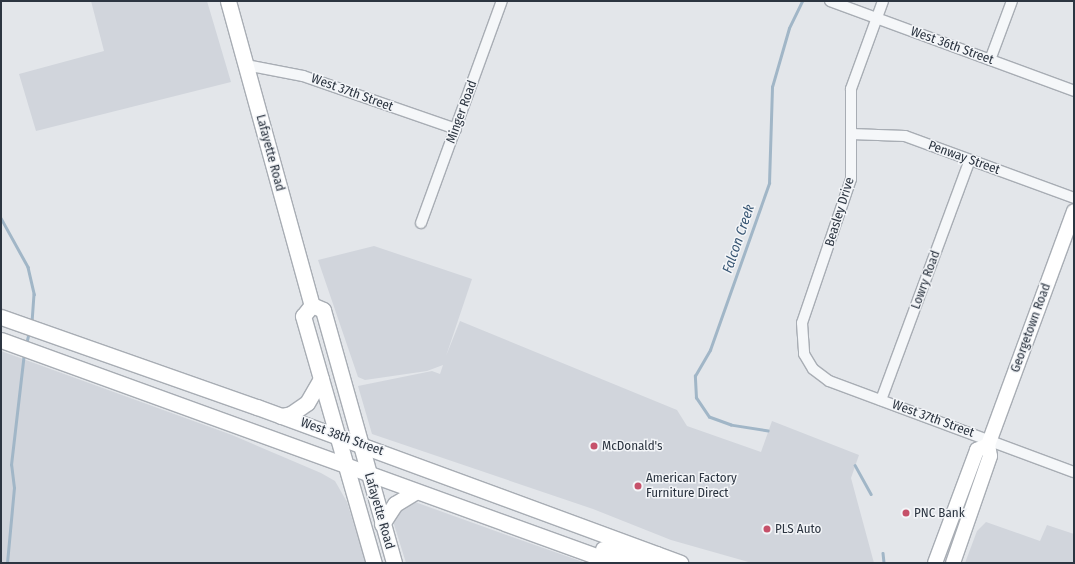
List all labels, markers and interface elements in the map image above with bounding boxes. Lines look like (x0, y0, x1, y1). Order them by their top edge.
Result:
street label: West 36th Street (908, 24, 996, 68)
street label: West 37th Street (309, 71, 395, 115)
street label: Minger Road (443, 78, 481, 146)
street label: Lafayette Road (252, 113, 288, 193)
street label: Penway Street (926, 138, 1002, 178)
street label: Beasley Drive (822, 176, 858, 248)
water label: Falcon Creek (719, 202, 759, 276)
street label: Lowry Road (908, 249, 944, 311)
street label: Georgetown Road (1008, 281, 1054, 375)
street label: West 37th Street (890, 397, 976, 441)
street label: West 38th Street (298, 415, 386, 459)
place label: McDonald's (602, 438, 663, 454)
marker: McDonald's (589, 441, 599, 451)
street label: Lafayette Road (361, 471, 397, 551)
place label: American Factory Furniture Direct (646, 471, 737, 502)
marker: American Factory Furniture Direct (633, 481, 643, 491)
place label: PNC Bank (914, 505, 965, 521)
marker: PNC Bank (901, 508, 911, 518)
place label: PLS Auto (775, 521, 821, 537)
marker: PLS Auto (762, 524, 772, 534)

